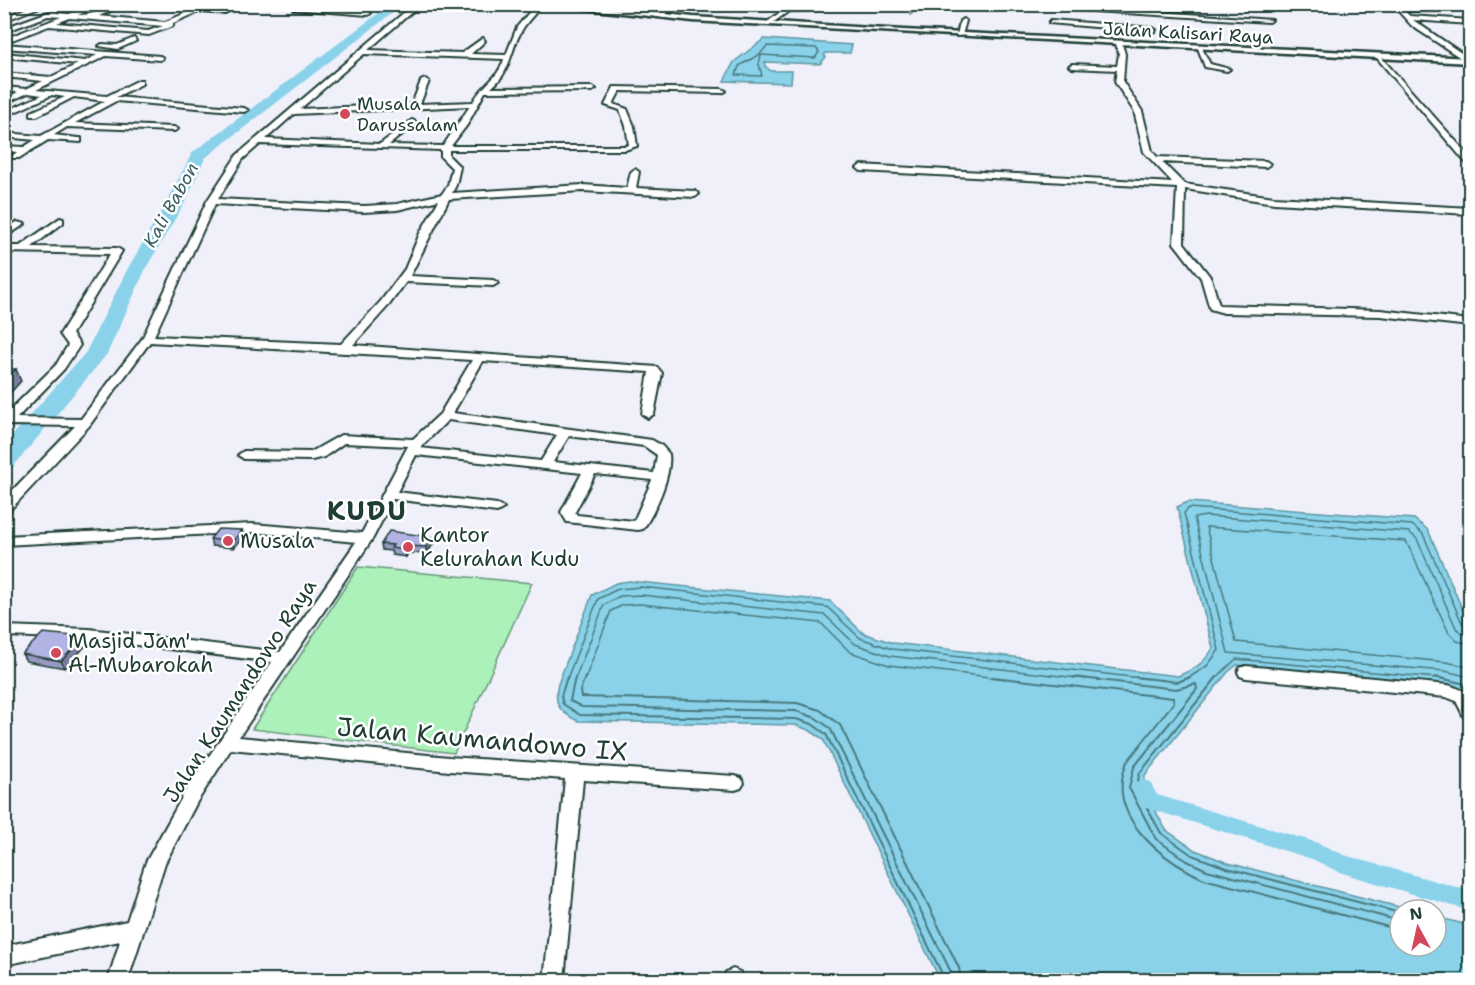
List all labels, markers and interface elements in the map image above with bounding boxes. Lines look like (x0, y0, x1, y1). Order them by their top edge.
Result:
street label: Jalan Kalisari Raya (1102, 17, 1274, 49)
place label: Musala Darussalam (357, 92, 458, 137)
marker: Musala Darussalam (338, 107, 352, 121)
water label: Kali Babon (138, 158, 204, 252)
district label: KUDU (327, 492, 407, 529)
place label: Kantor Kelurahan Kudu (420, 521, 579, 573)
place label: Musala (240, 527, 314, 555)
marker: Musala (221, 534, 235, 548)
marker: Kantor Kelurahan Kudu (401, 540, 415, 554)
street label: Jalan Kaumandowo Raya (157, 574, 323, 808)
place label: Masjid Jam' Al-Mubarokah (68, 627, 213, 679)
marker: Masjid Jam' Al-Mubarokah (49, 646, 63, 660)
street label: Jalan Kaumandowo IX (335, 708, 629, 769)
north arrow (1388, 898, 1448, 958)
text: N (1408, 902, 1424, 925)

